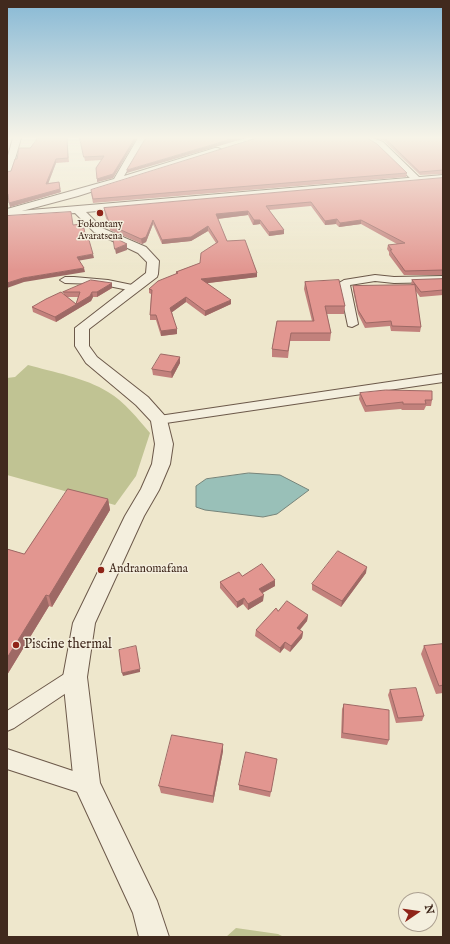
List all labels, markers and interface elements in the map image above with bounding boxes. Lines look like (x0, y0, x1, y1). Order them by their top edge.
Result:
marker: Fokontany Avaratsena (95, 208, 105, 218)
place label: Fokontany Avaratsena (77, 219, 123, 242)
place label: Andranomafana (109, 563, 188, 577)
marker: Andranomafana (96, 565, 106, 575)
place label: Piscine thermal (24, 637, 112, 653)
marker: Piscine thermal (11, 640, 21, 650)
north arrow (398, 892, 438, 932)
text: N (421, 903, 437, 916)

